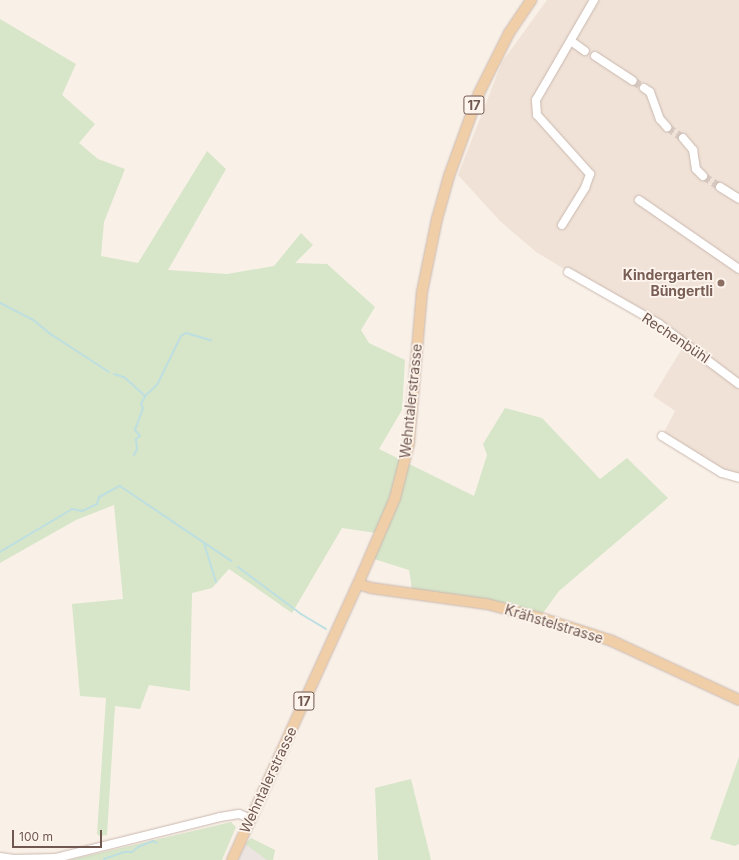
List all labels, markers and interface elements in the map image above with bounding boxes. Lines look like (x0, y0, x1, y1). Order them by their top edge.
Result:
road number: 17 (463, 94, 485, 116)
place label: Kindergarten Büngertli (623, 267, 713, 300)
marker: Kindergarten Büngertli (716, 278, 726, 288)
street label: Rechenbühl (639, 309, 713, 367)
street label: Wehntalerstrasse (397, 343, 425, 459)
street label: Krähstelstrasse (503, 601, 605, 647)
road number: 17 (293, 690, 315, 712)
street label: Wehntalerstrasse (236, 724, 300, 836)
scale bar (14, 822, 104, 848)
text: 100 m (19, 829, 53, 844)

